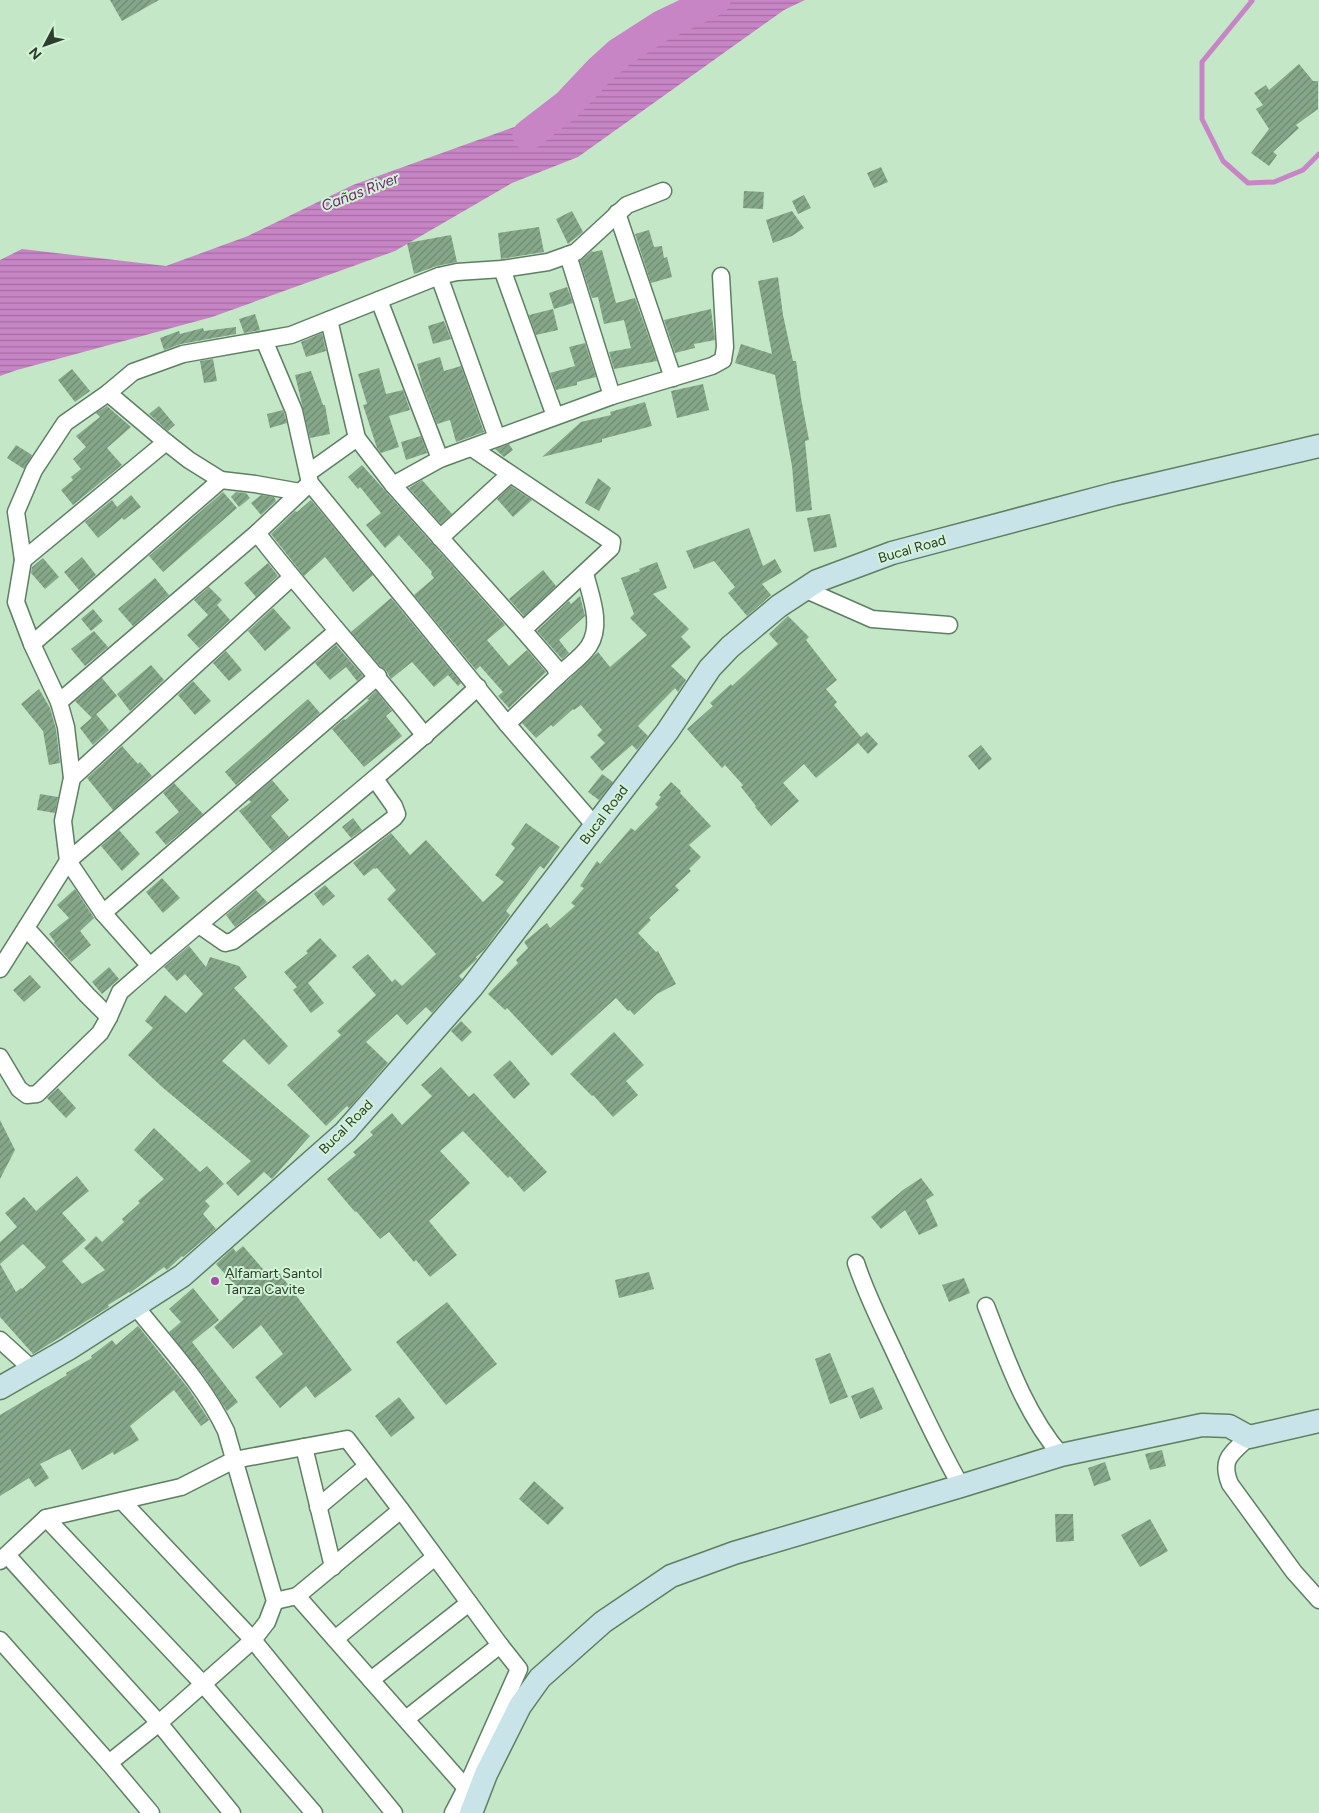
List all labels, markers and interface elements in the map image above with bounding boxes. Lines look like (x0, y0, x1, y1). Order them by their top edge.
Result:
north arrow (20, 20, 70, 70)
text: N (26, 44, 46, 63)
water label: Cañas River (319, 169, 402, 215)
street label: Bucal Road (876, 531, 948, 567)
street label: Bucal Road (576, 782, 632, 848)
street label: Bucal Road (315, 1096, 377, 1158)
place label: Alfamart Santol Tanza Cavite (225, 1265, 322, 1298)
marker: Alfamart Santol Tanza Cavite (209, 1275, 221, 1287)

